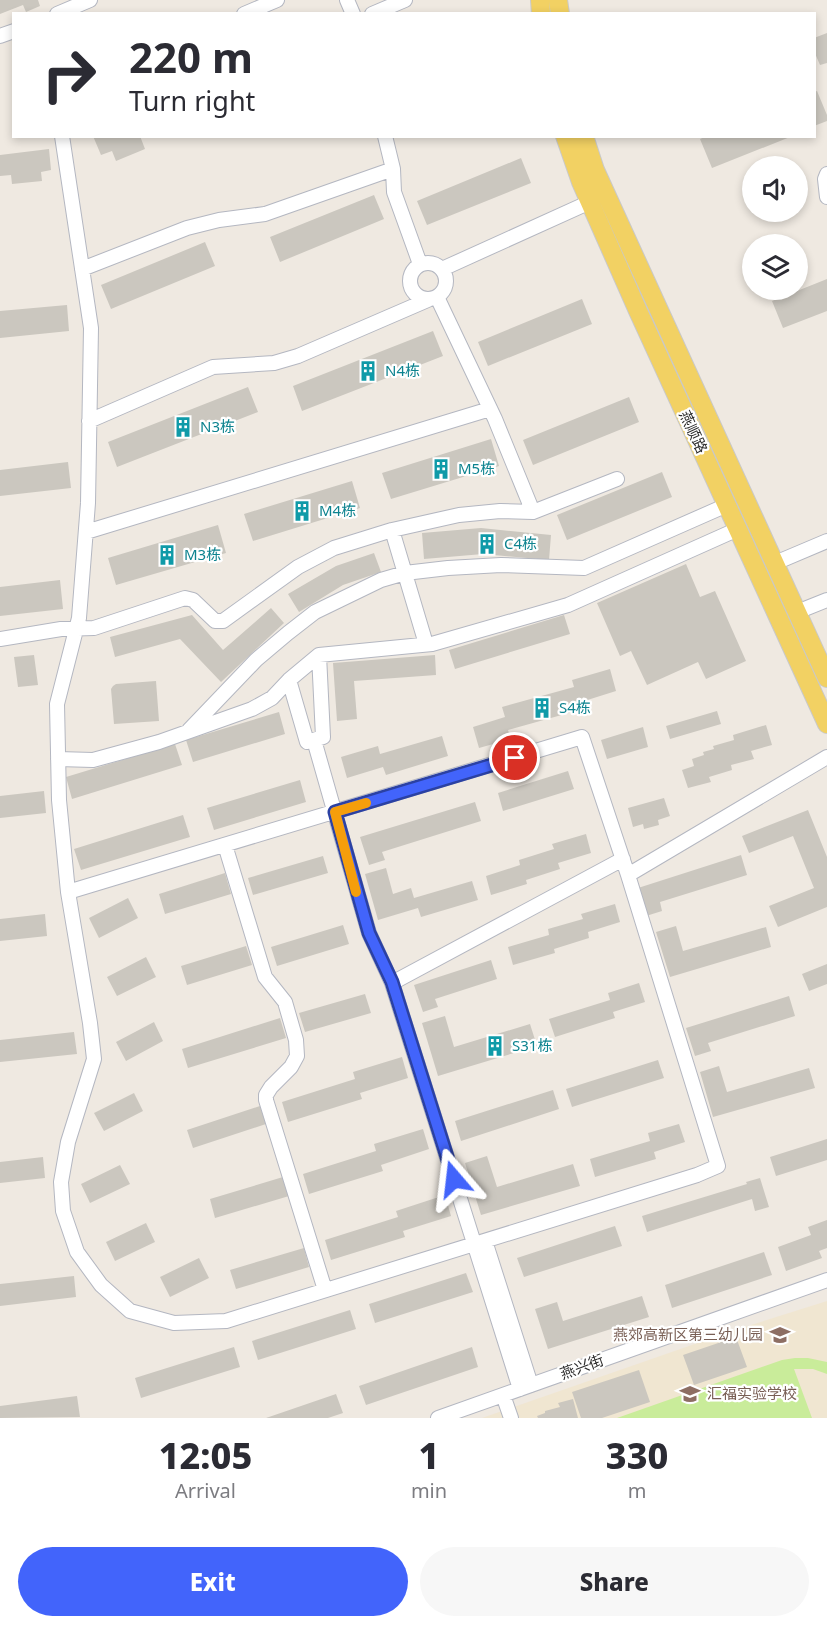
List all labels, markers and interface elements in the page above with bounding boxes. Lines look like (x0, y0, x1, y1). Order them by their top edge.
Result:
text: 220 m (129, 28, 253, 85)
icon: right (30, 36, 108, 114)
text: Turn right (129, 82, 255, 119)
map controls (742, 156, 808, 300)
button: sound (742, 156, 808, 222)
button: layers (742, 234, 808, 300)
building icon: N4栋 (356, 359, 380, 383)
place label: N4栋 (385, 360, 420, 380)
street label: 燕顺路 (675, 407, 712, 456)
building icon: N3栋 (171, 415, 195, 439)
place label: N3栋 (200, 416, 235, 436)
building icon: M5栋 (429, 457, 453, 481)
place label: M5栋 (458, 458, 495, 478)
building icon: M4栋 (290, 499, 314, 523)
place label: M4栋 (319, 500, 356, 520)
building icon: C4栋 (475, 532, 499, 556)
place label: C4栋 (504, 533, 537, 553)
building icon: M3栋 (155, 543, 179, 567)
place label: M3栋 (184, 544, 221, 564)
building icon: S4栋 (530, 696, 554, 720)
place label: S4栋 (559, 697, 591, 717)
pin (489, 732, 540, 783)
icon: arrive (498, 741, 531, 774)
building icon: S31栋 (483, 1034, 507, 1058)
place label: S31栋 (512, 1035, 552, 1055)
position arrow (422, 1147, 486, 1211)
school or university icon: 燕郊高新区第三幼儿园 (768, 1323, 792, 1347)
place label: 燕郊高新区第三幼儿园 (613, 1324, 763, 1344)
street label: 燕兴街 (557, 1349, 606, 1383)
school or university icon: 汇福实验学校 (678, 1382, 702, 1406)
place label: 汇福实验学校 (707, 1383, 797, 1403)
text: 12:05 (159, 1431, 252, 1480)
text: 1 (419, 1431, 439, 1480)
text: 330 (606, 1431, 668, 1480)
text: Arrival (175, 1477, 236, 1504)
text: min (411, 1477, 447, 1504)
text: m (628, 1477, 646, 1504)
button: Exit (18, 1547, 408, 1616)
button: Share (420, 1547, 809, 1616)

